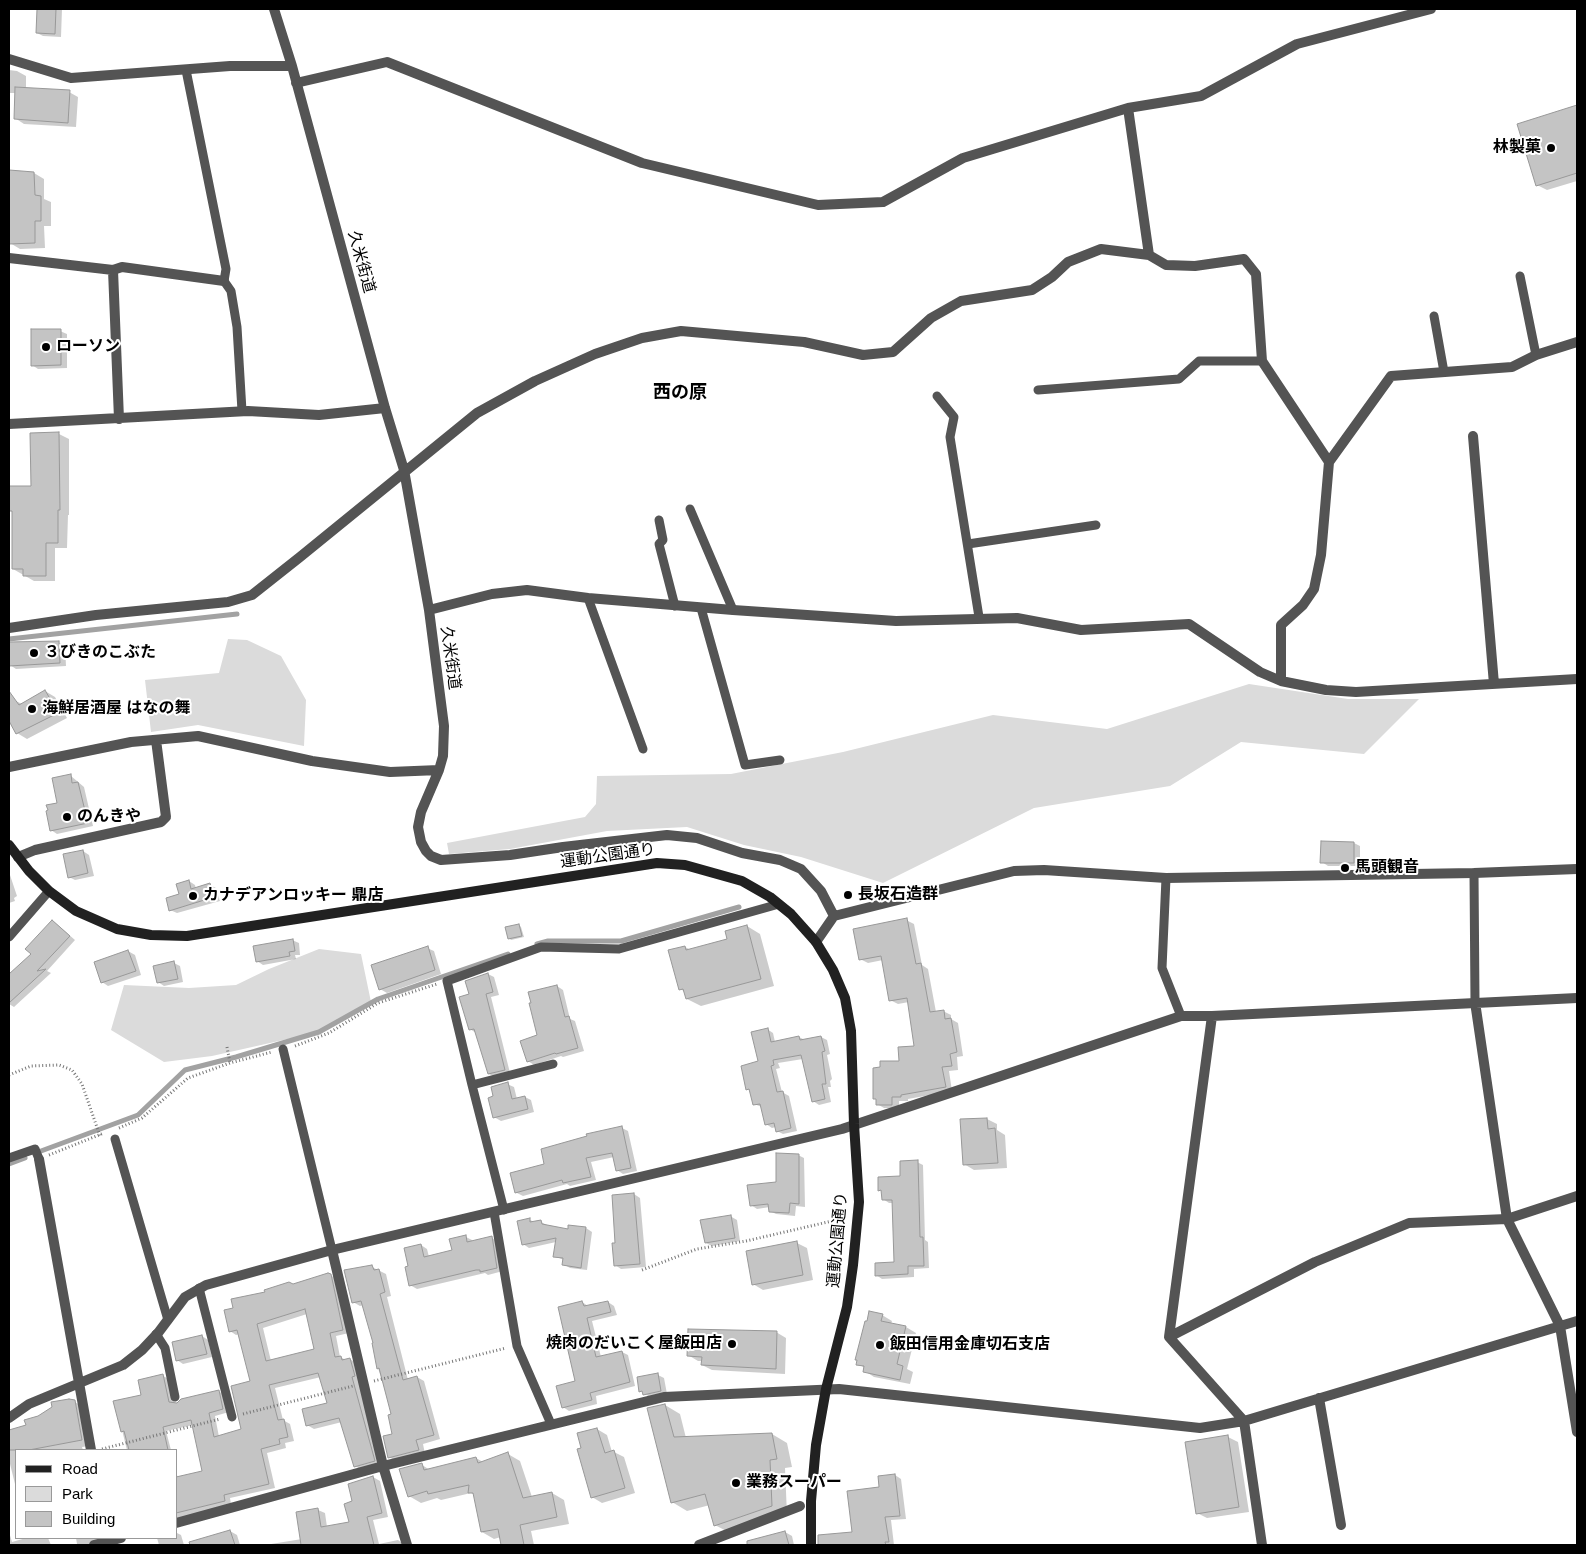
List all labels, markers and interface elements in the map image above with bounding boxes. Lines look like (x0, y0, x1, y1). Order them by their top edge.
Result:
place label: 林製菓 (1493, 138, 1541, 158)
marker: 林製菓 (1545, 142, 1557, 154)
street label: 久米街道 (343, 229, 379, 295)
place label: ローソン (56, 337, 120, 357)
marker: ローソン (40, 341, 52, 353)
district label: 西の原 (653, 382, 707, 404)
street label: 久米街道 (436, 625, 464, 691)
place label: ３びきのこぶた (44, 643, 156, 663)
marker: ３びきのこぶた (28, 647, 40, 659)
place label: 海鮮居酒屋 はなの舞 (42, 699, 190, 719)
marker: 海鮮居酒屋 はなの舞 (26, 703, 38, 715)
place label: のんきや (77, 807, 141, 827)
marker: のんきや (61, 811, 73, 823)
street label: 運動公園通り (559, 840, 657, 872)
place label: 馬頭観音 (1355, 858, 1419, 878)
marker: 馬頭観音 (1339, 862, 1351, 874)
place label: 長坂石造群 (858, 885, 938, 905)
place label: カナデアンロッキー 鼎店 (203, 886, 383, 906)
marker: 長坂石造群 (842, 889, 854, 901)
marker: カナデアンロッキー 鼎店 (187, 890, 199, 902)
street label: 運動公園通り (824, 1191, 852, 1289)
place label: 焼肉のだいこく屋飯田店 (546, 1334, 722, 1354)
place label: 飯田信用金庫切石支店 (890, 1335, 1050, 1355)
marker: 焼肉のだいこく屋飯田店 (726, 1338, 738, 1350)
marker: 飯田信用金庫切石支店 (874, 1339, 886, 1351)
legend (15, 1449, 178, 1539)
text: Road (62, 1460, 98, 1477)
place label: 業務スーパー (746, 1473, 842, 1493)
marker: 業務スーパー (730, 1477, 742, 1489)
text: Park (62, 1485, 93, 1502)
text: Building (62, 1510, 115, 1527)

